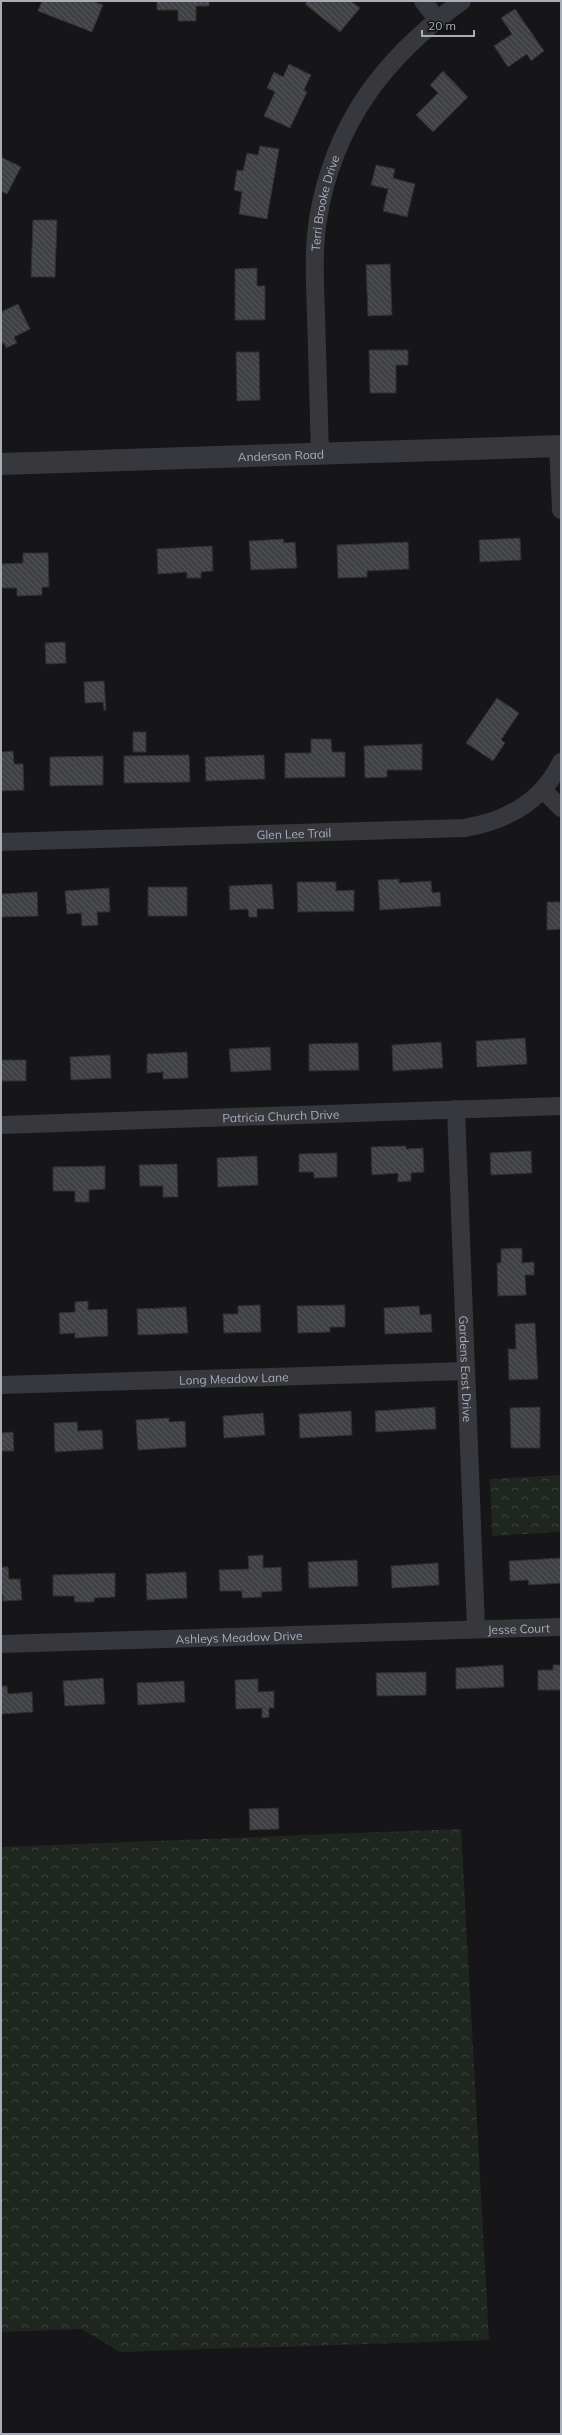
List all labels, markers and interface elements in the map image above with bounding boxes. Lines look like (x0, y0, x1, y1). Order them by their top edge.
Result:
scale bar (422, 12, 474, 38)
text: 20 m (428, 18, 456, 33)
street label: Terri Brooke Drive (308, 153, 342, 252)
street label: Anderson Road (237, 446, 324, 464)
street label: Glen Lee Trail (256, 825, 331, 842)
street label: Patricia Church Drive (222, 1106, 340, 1125)
street label: Gardens East Drive (456, 1315, 476, 1422)
street label: Long Meadow Lane (179, 1369, 289, 1387)
street label: Jesse Court (487, 1620, 550, 1637)
street label: Ashleys Meadow Drive (175, 1627, 303, 1646)

